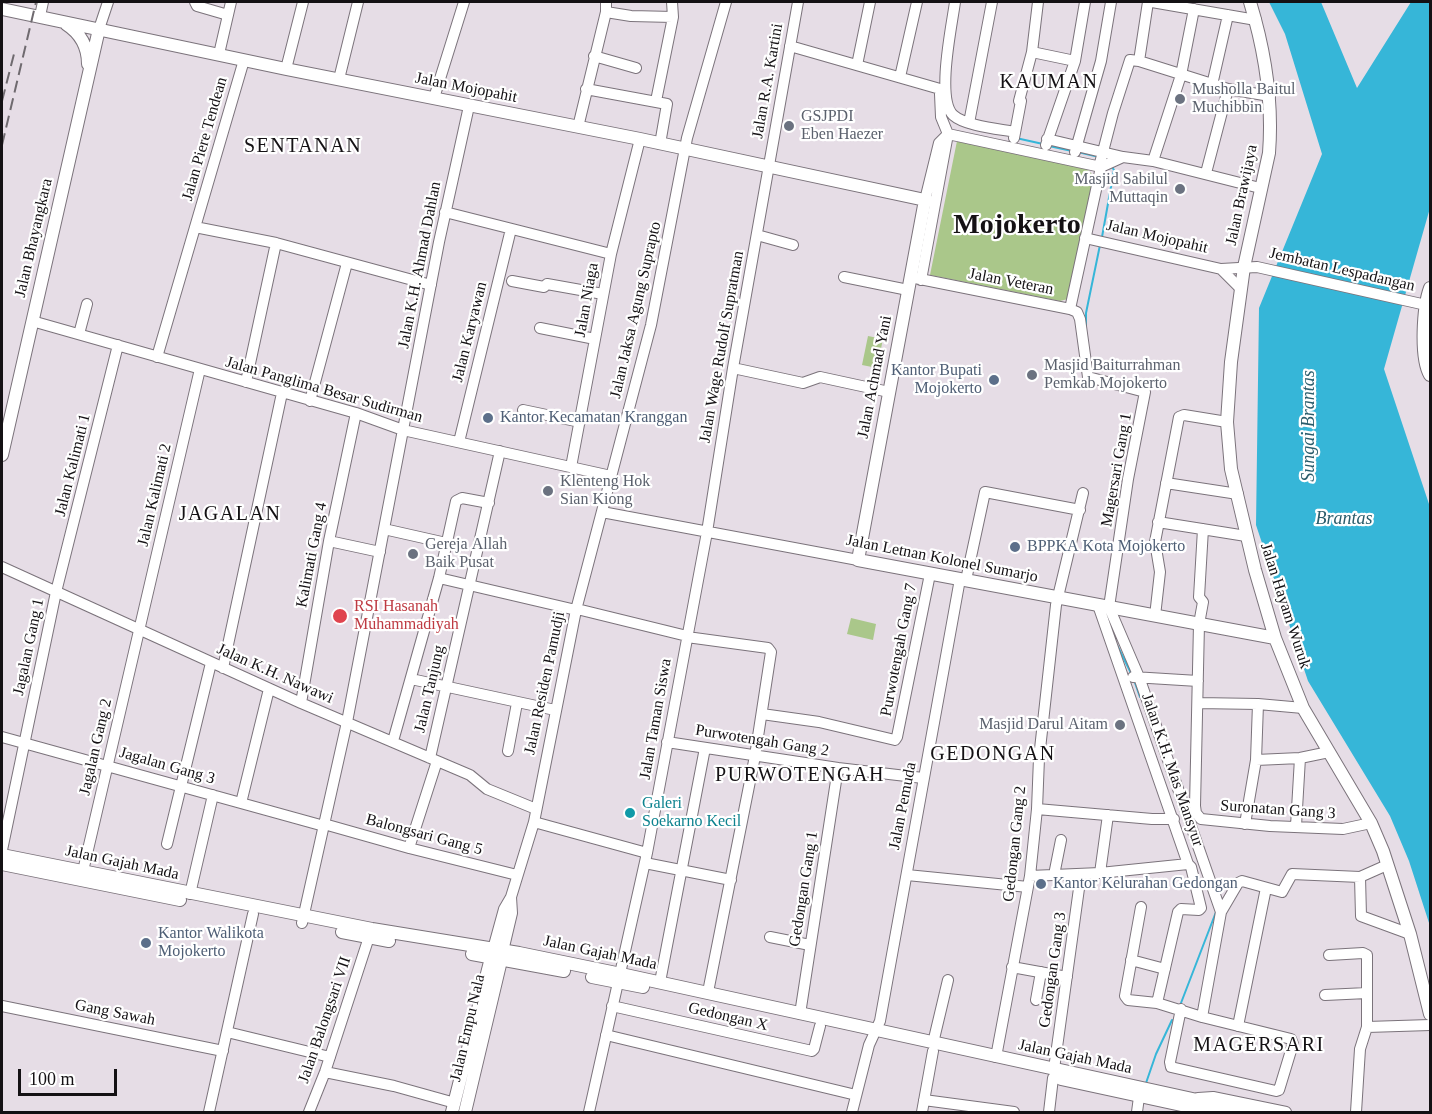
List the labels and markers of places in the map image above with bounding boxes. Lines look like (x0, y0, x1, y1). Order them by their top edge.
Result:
place label: Musholla Baitul Muchibbin (1192, 80, 1296, 118)
marker: Musholla Baitul Muchibbin (1173, 92, 1187, 106)
place label: GSJPDI Eben Haezer (801, 107, 883, 145)
marker: GSJPDI Eben Haezer (782, 119, 796, 133)
place label: Masjid Sabilul Muttaqin (1074, 170, 1168, 208)
marker: Masjid Sabilul Muttaqin (1173, 182, 1187, 196)
place label: Masjid Baiturrahman Pemkab Mojokerto (1044, 356, 1180, 394)
place label: Kantor Bupati Mojokerto (891, 361, 982, 399)
marker: Masjid Baiturrahman Pemkab Mojokerto (1025, 368, 1039, 382)
marker: Kantor Bupati Mojokerto (987, 373, 1001, 387)
place label: Kantor Kecamatan Kranggan (500, 408, 687, 428)
marker: Kantor Kecamatan Kranggan (481, 411, 495, 425)
place label: Klenteng Hok Sian Kiong (560, 472, 650, 510)
marker: Klenteng Hok Sian Kiong (541, 484, 555, 498)
place label: Gereja Allah Baik Pusat (425, 535, 507, 573)
place label: BPPKA Kota Mojokerto (1027, 537, 1185, 557)
marker: BPPKA Kota Mojokerto (1008, 540, 1022, 554)
marker: Gereja Allah Baik Pusat (406, 547, 420, 561)
place label: RSI Hasanah Muhammadiyah (354, 597, 459, 635)
marker: RSI Hasanah Muhammadiyah (331, 607, 349, 625)
place label: Masjid Darul Aitam (979, 715, 1108, 735)
marker: Masjid Darul Aitam (1113, 718, 1127, 732)
place label: Galeri Soekarno Kecil (642, 794, 741, 832)
marker: Galeri Soekarno Kecil (623, 806, 637, 820)
place label: Kantor Kelurahan Gedongan (1053, 874, 1238, 894)
marker: Kantor Kelurahan Gedongan (1034, 877, 1048, 891)
place label: Kantor Walikota Mojokerto (158, 924, 264, 962)
marker: Kantor Walikota Mojokerto (139, 936, 153, 950)

